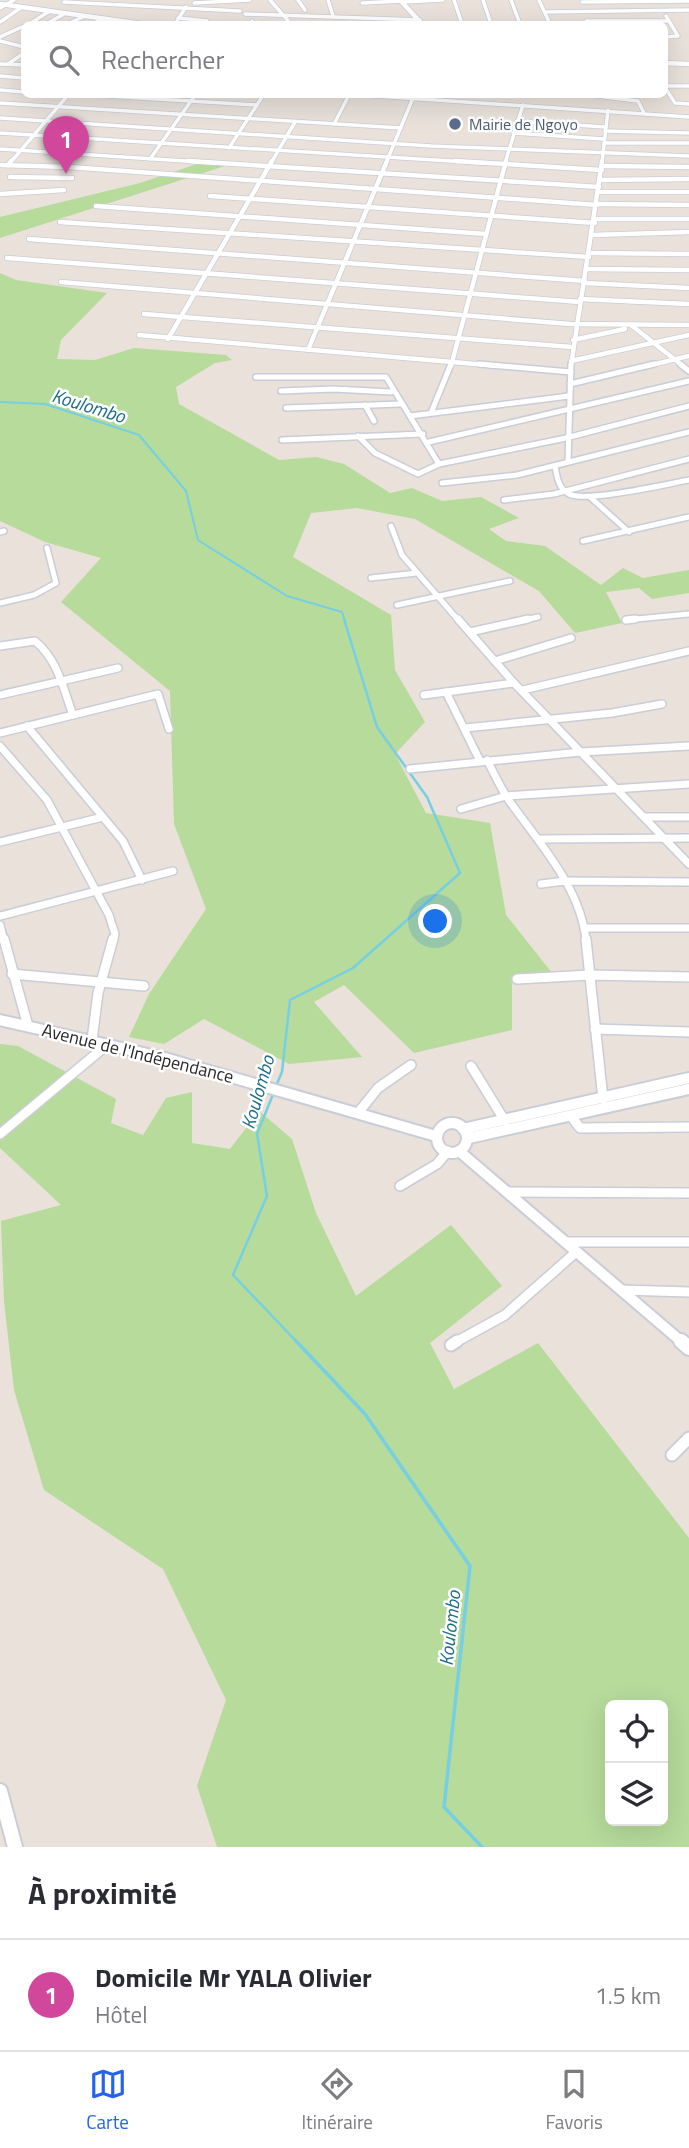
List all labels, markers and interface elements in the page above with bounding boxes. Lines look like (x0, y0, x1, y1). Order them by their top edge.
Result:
search box (21, 21, 668, 98)
text: Rechercher (101, 40, 225, 79)
icon: search (45, 41, 83, 79)
place label: Mairie de Ngoyo (469, 112, 578, 136)
pin: 1 (43, 116, 89, 174)
marker: Mairie de Ngoyo (447, 116, 463, 132)
water label: Koulombo (49, 380, 130, 430)
your location (418, 904, 452, 938)
street label: Avenue de l'Indépendance (39, 1016, 237, 1090)
water label: Koulombo (233, 1051, 281, 1132)
water label: Koulombo (431, 1588, 467, 1667)
map controls (605, 1700, 668, 1826)
button: locate (605, 1700, 668, 1763)
button: layers (605, 1763, 668, 1826)
text: À proximité (28, 1870, 177, 1916)
text: Domicile Mr YALA Olivier (95, 1958, 372, 1997)
text: 1 (45, 1978, 57, 2013)
text: 1.5 km (595, 1978, 661, 2013)
text: Hôtel (95, 1997, 147, 2032)
tab: Carte (86, 2065, 129, 2136)
tab: Itinéraire (301, 2065, 373, 2136)
tab: Favoris (545, 2065, 603, 2136)

